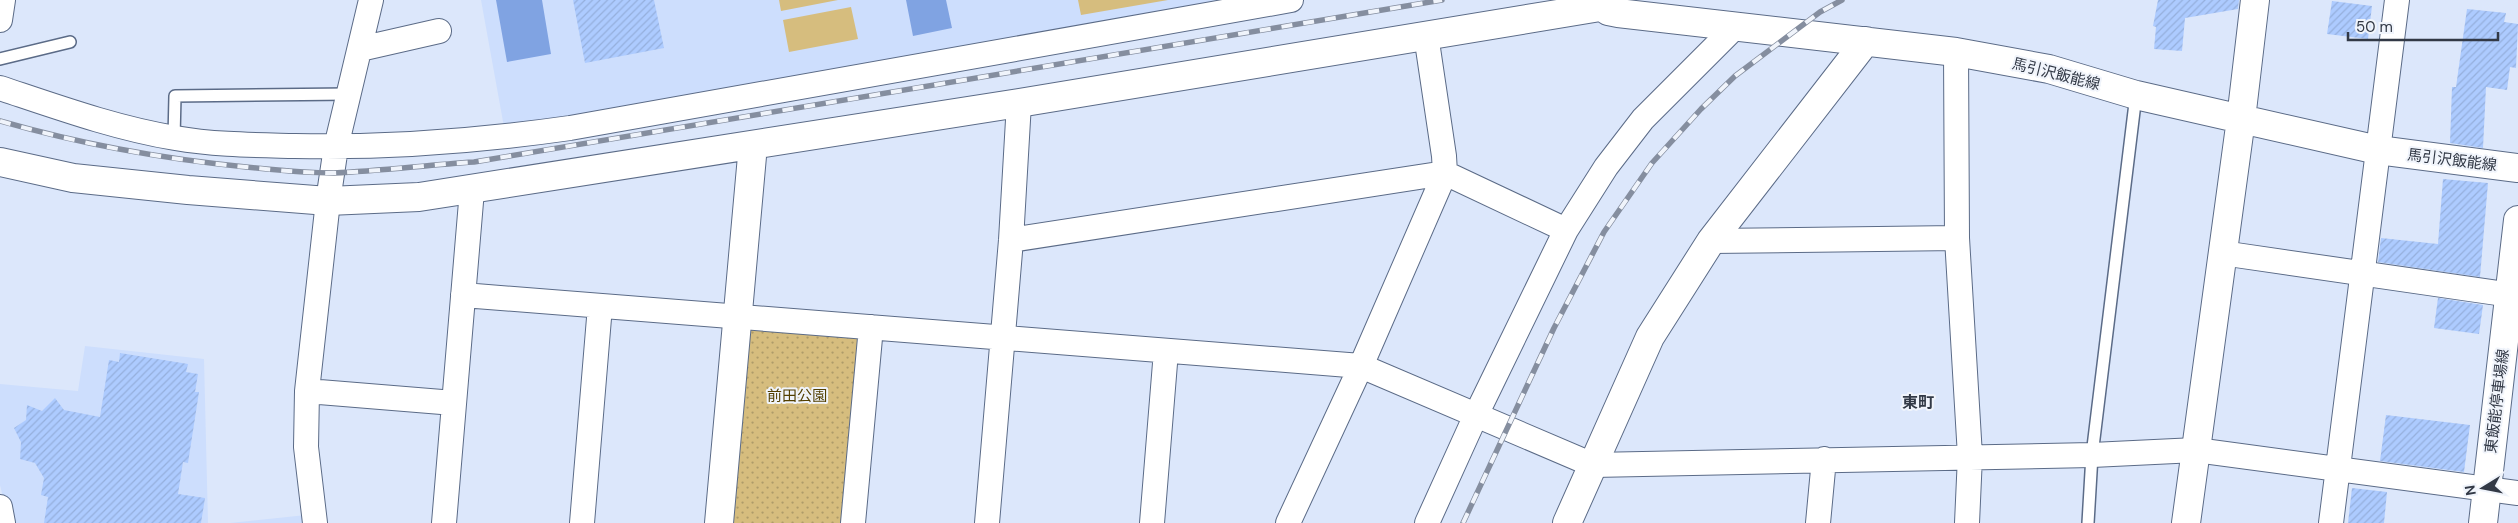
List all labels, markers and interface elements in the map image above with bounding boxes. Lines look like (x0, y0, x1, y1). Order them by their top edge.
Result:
scale bar (2348, 10, 2498, 42)
text: 50 m (2356, 17, 2393, 37)
street label: 馬引沢飯能線 (2010, 53, 2102, 95)
street label: 馬引沢飯能線 (2406, 145, 2498, 175)
street label: 東飯能停車場線 (2481, 348, 2513, 454)
park label: 前田公園 (767, 386, 827, 406)
district label: 東町 (1902, 392, 1934, 413)
north arrow (2458, 463, 2508, 513)
text: N (2460, 484, 2480, 497)

